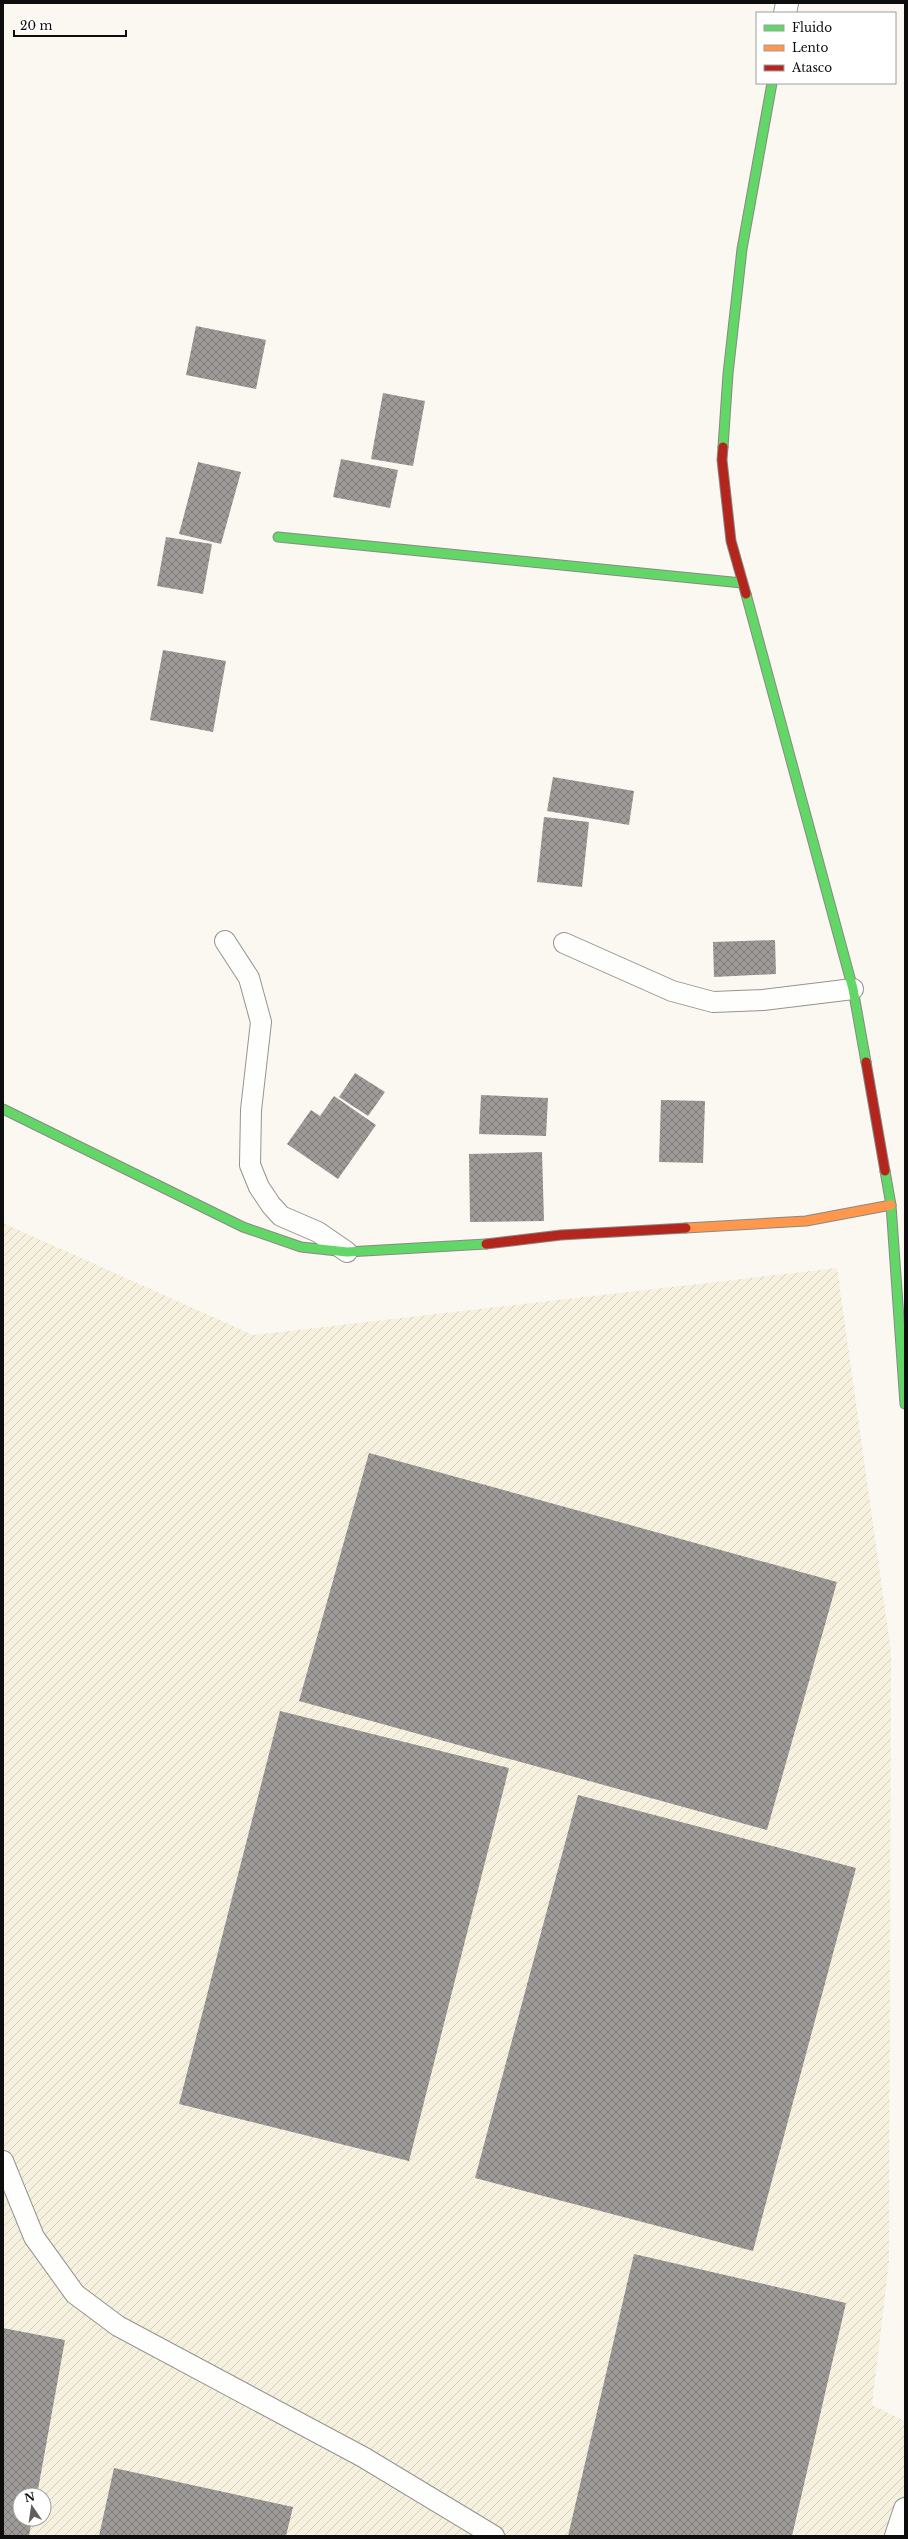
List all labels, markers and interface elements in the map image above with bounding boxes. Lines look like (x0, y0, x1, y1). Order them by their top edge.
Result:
scale bar (14, 12, 126, 38)
legend (756, 12, 896, 84)
text: 20 m (20, 18, 52, 33)
text: Fluido (792, 20, 832, 35)
text: Lento (792, 40, 828, 55)
text: Atasco (791, 60, 832, 75)
north arrow (12, 2487, 52, 2527)
text: N (23, 2489, 37, 2505)

